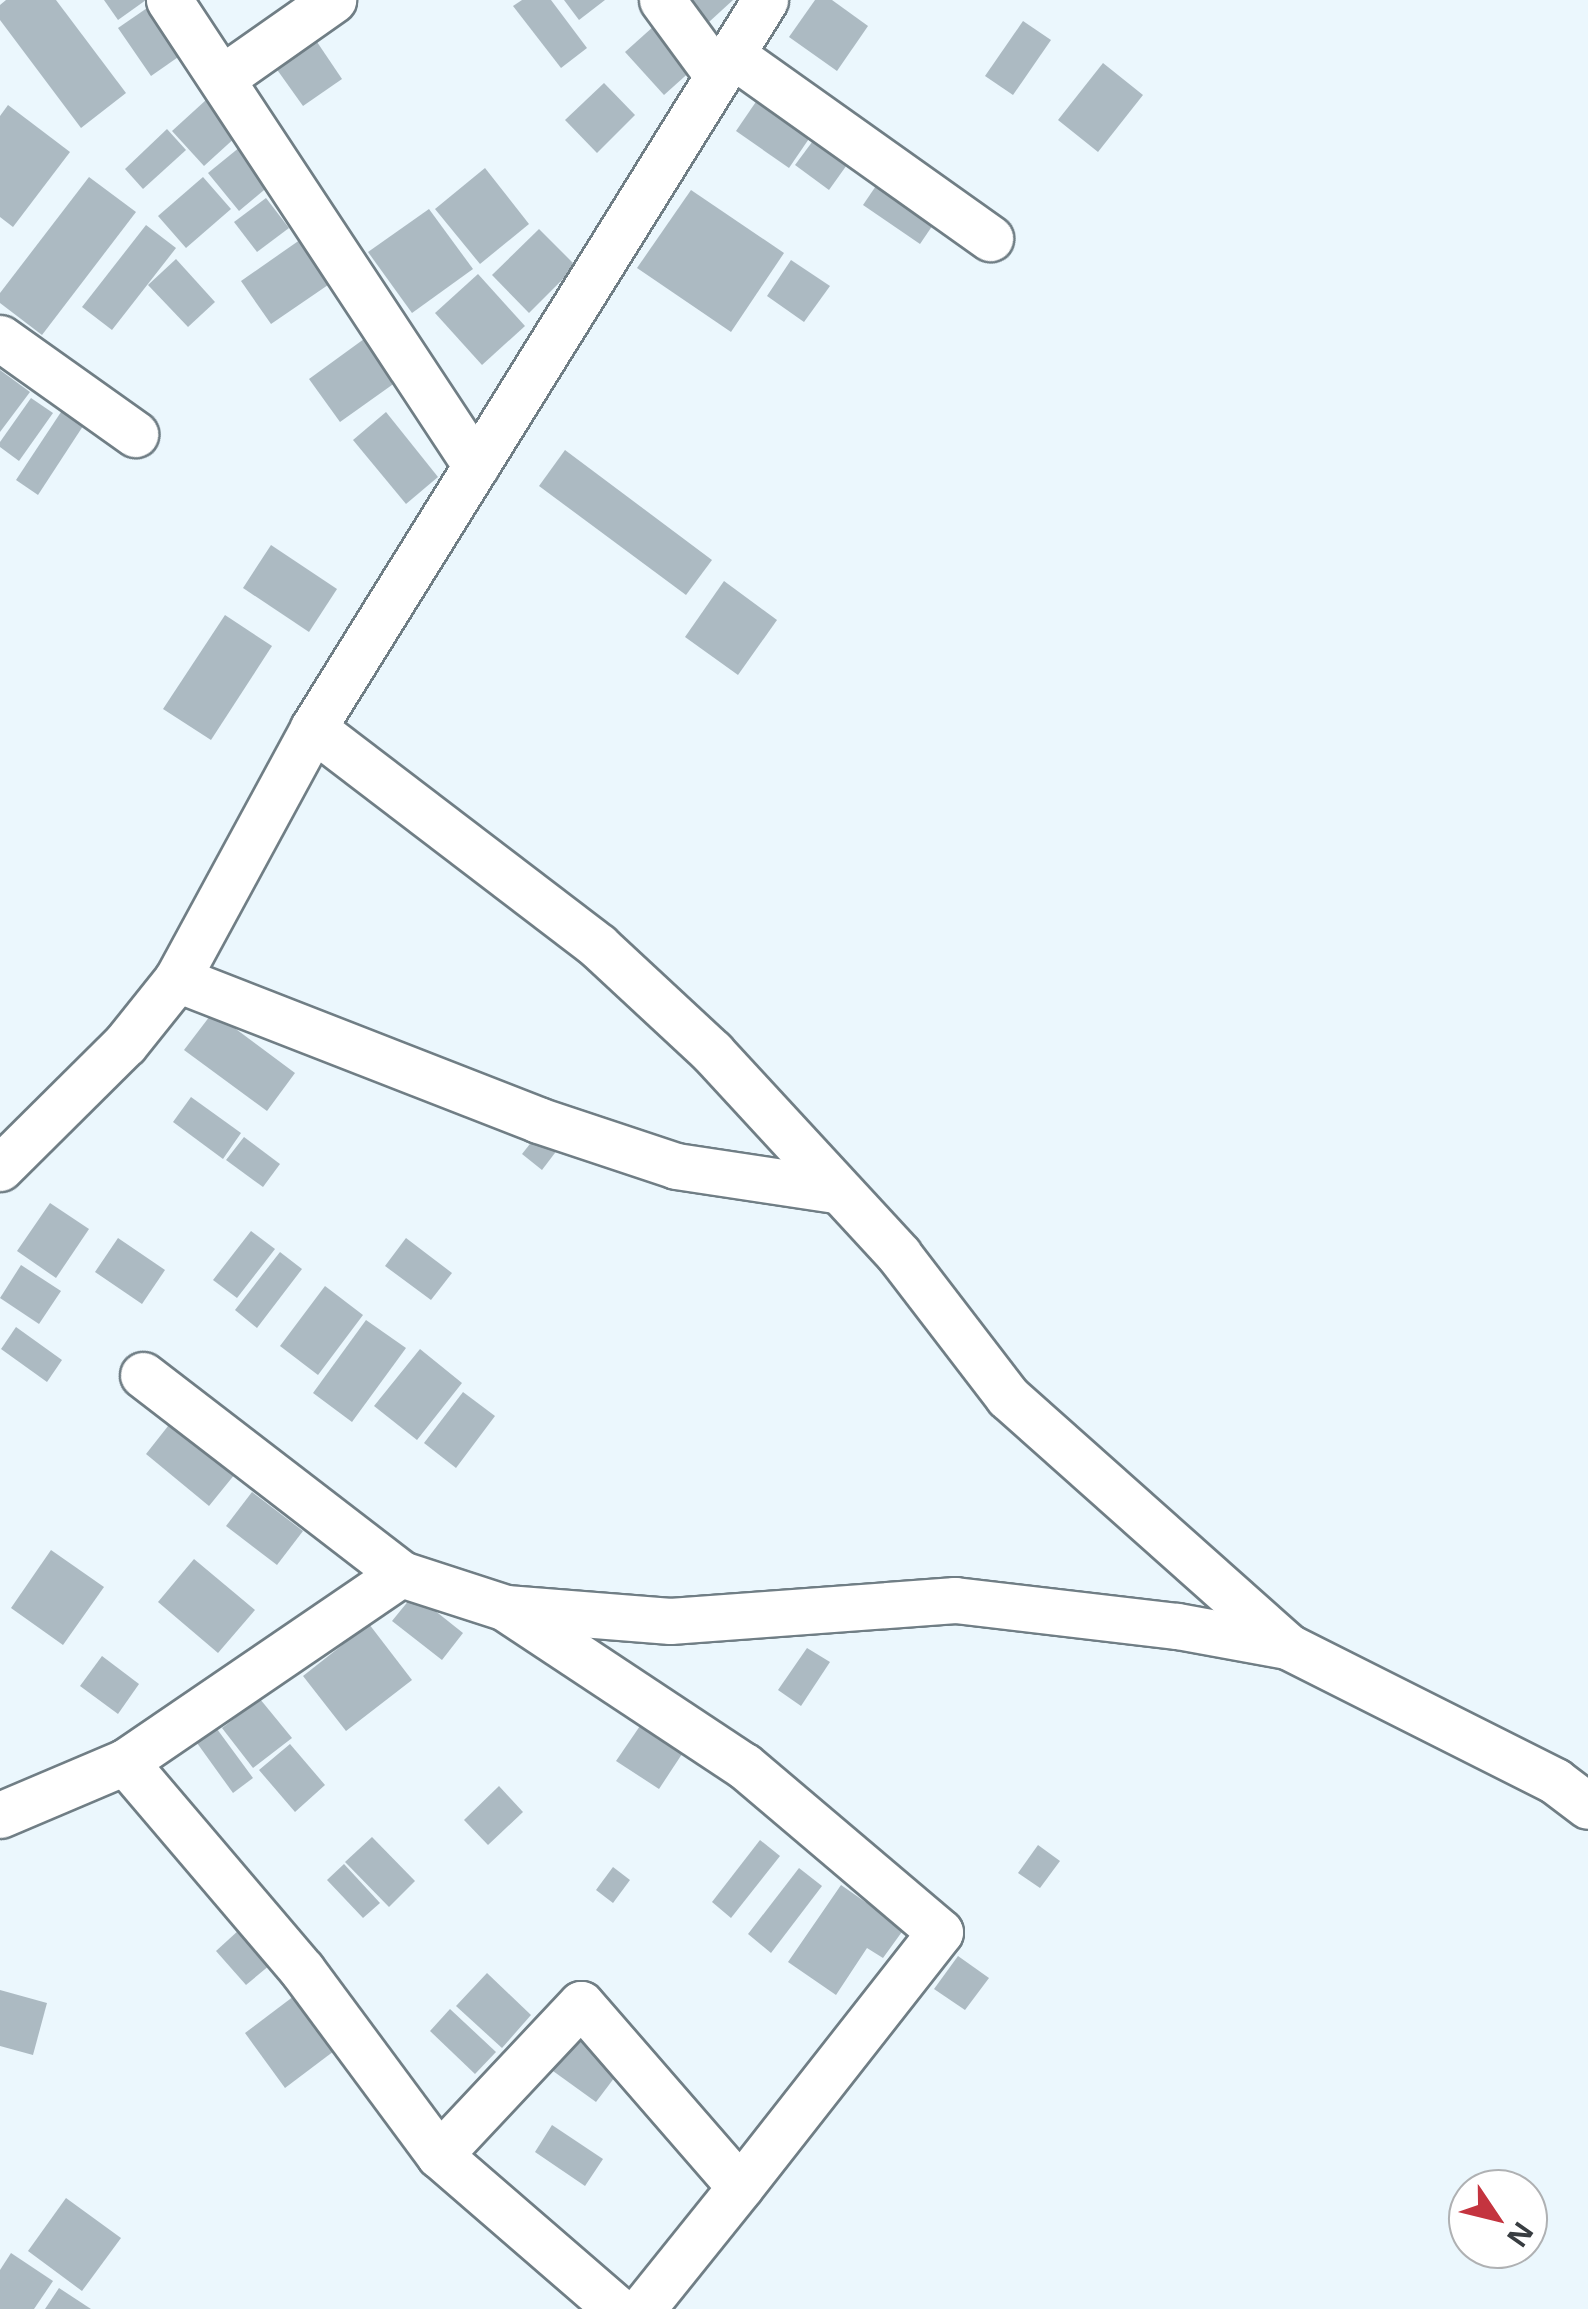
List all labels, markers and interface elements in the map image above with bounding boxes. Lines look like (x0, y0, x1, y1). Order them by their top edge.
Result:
north arrow (1448, 2169, 1548, 2269)
text: N (1499, 2215, 1543, 2255)

